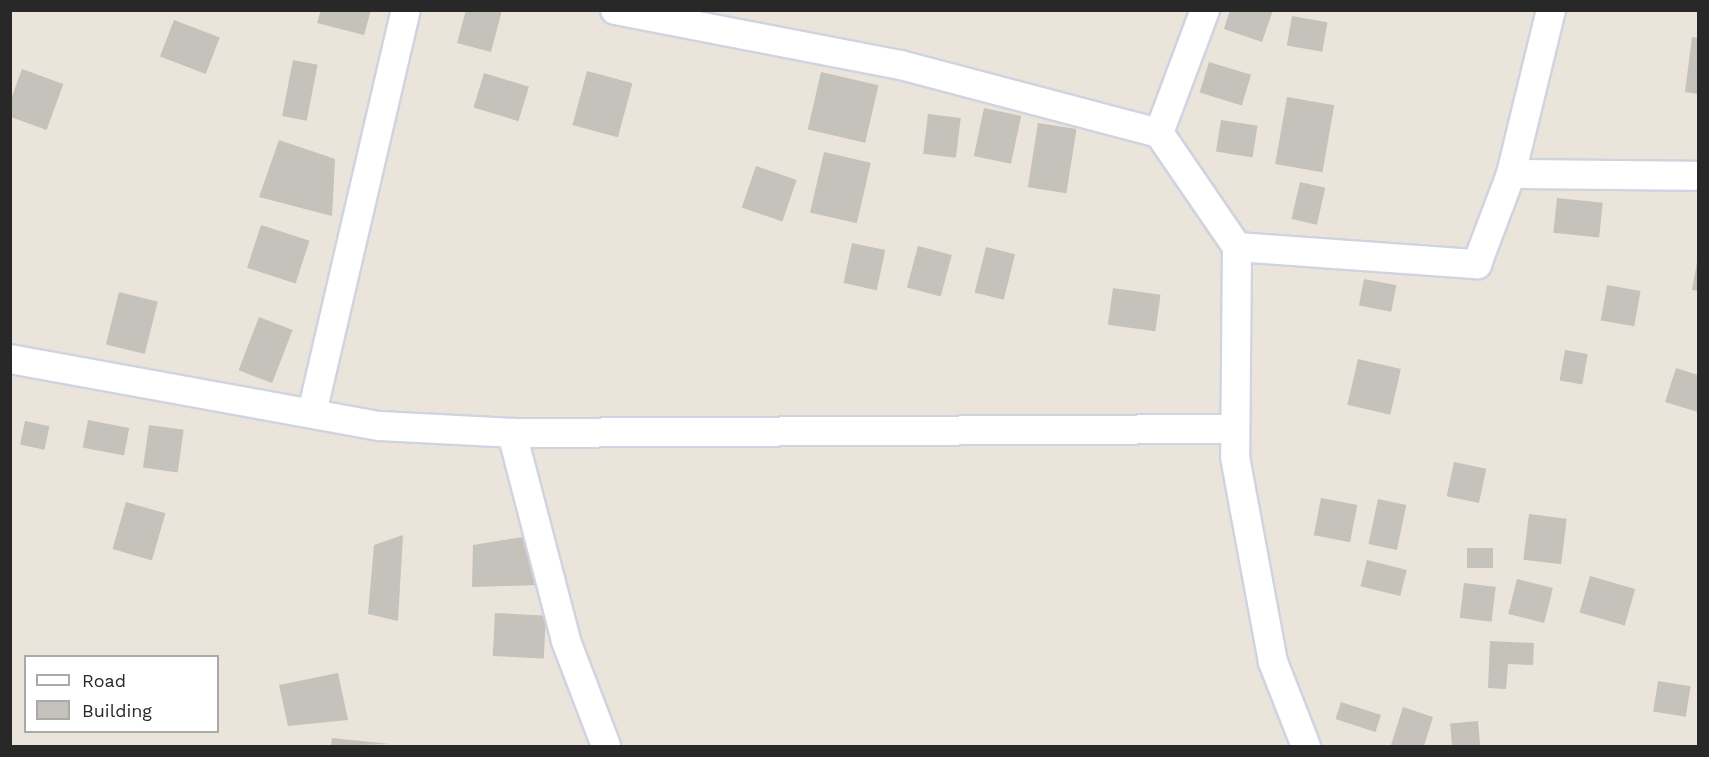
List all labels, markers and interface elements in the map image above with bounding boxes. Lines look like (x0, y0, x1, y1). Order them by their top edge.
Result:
legend (24, 655, 219, 733)
text: Road (82, 670, 126, 691)
text: Building (82, 700, 152, 721)

